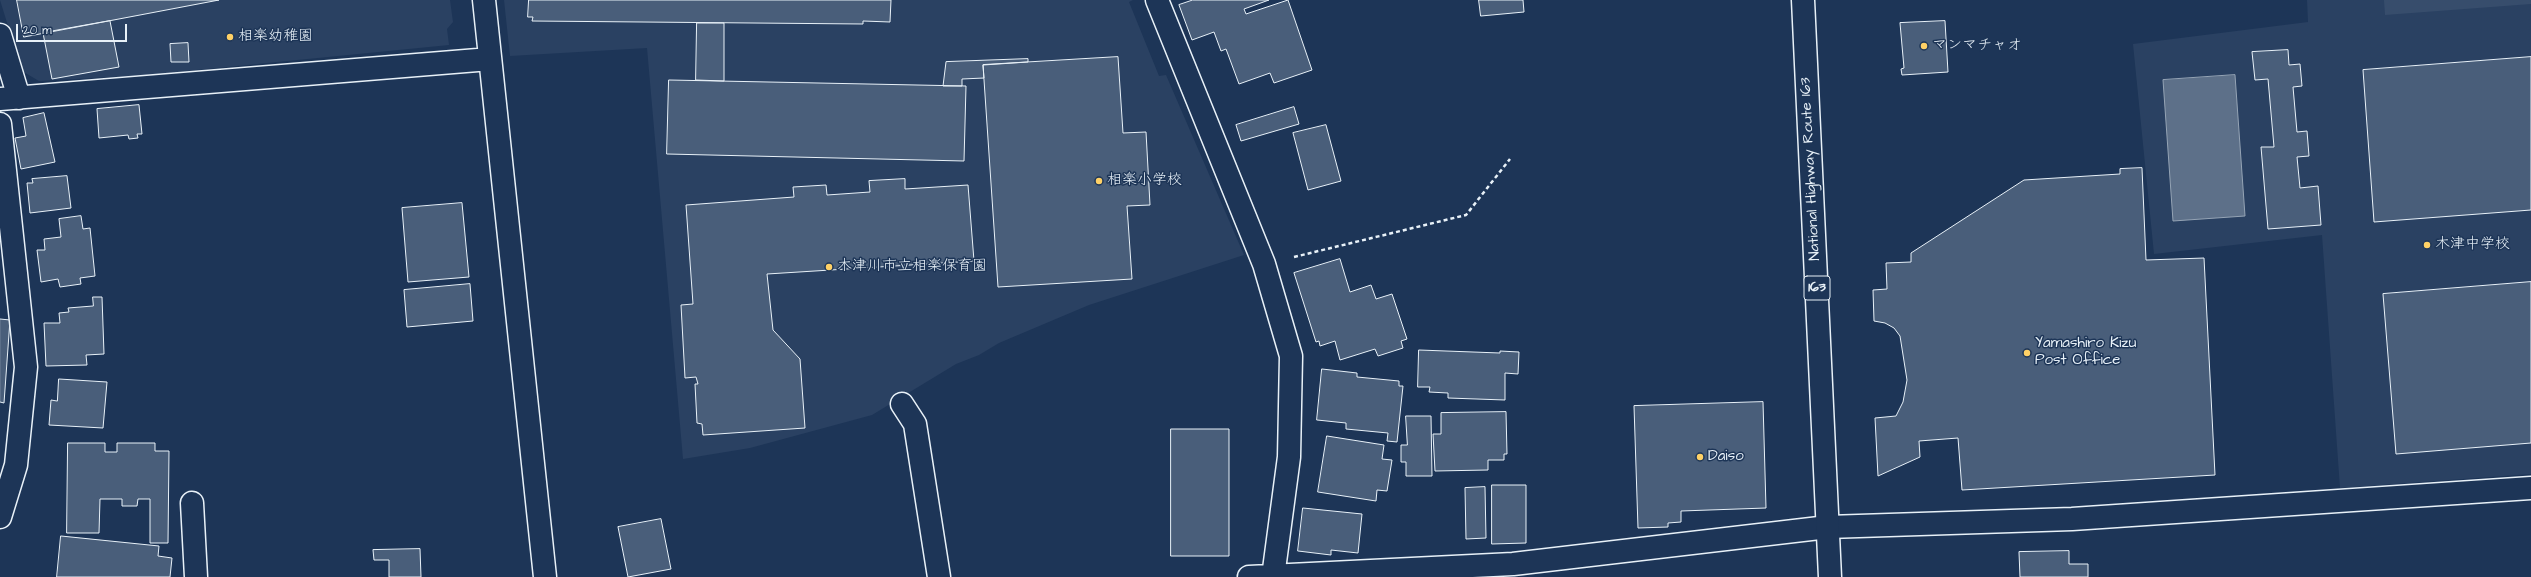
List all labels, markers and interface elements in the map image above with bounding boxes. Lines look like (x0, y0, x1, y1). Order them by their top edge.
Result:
scale bar (18, 16, 129, 42)
text: 20 m (23, 22, 52, 39)
place label: 相楽幼稚園 (238, 28, 313, 46)
marker: 相楽幼稚園 (225, 32, 235, 42)
place label: マンマチャオ (1932, 37, 2022, 55)
marker: マンマチャオ (1919, 41, 1929, 51)
street label: National Highway Route 163 (1797, 77, 1825, 261)
place label: 相楽小学校 (1107, 172, 1182, 190)
marker: 相楽小学校 (1094, 176, 1104, 186)
place label: 木津中学校 (2435, 236, 2510, 254)
marker: 木津中学校 (2422, 240, 2432, 250)
place label: 木津川市立相楽保育園 (837, 258, 987, 276)
marker: 木津川市立相楽保育園 (824, 262, 834, 272)
road number: 163 (1804, 276, 1830, 300)
place label: Yamashiro Kizu Post Office (2035, 335, 2136, 370)
marker: Yamashiro Kizu Post Office (2022, 348, 2032, 358)
place label: Daiso (1708, 448, 1744, 466)
marker: Daiso (1695, 452, 1705, 462)

